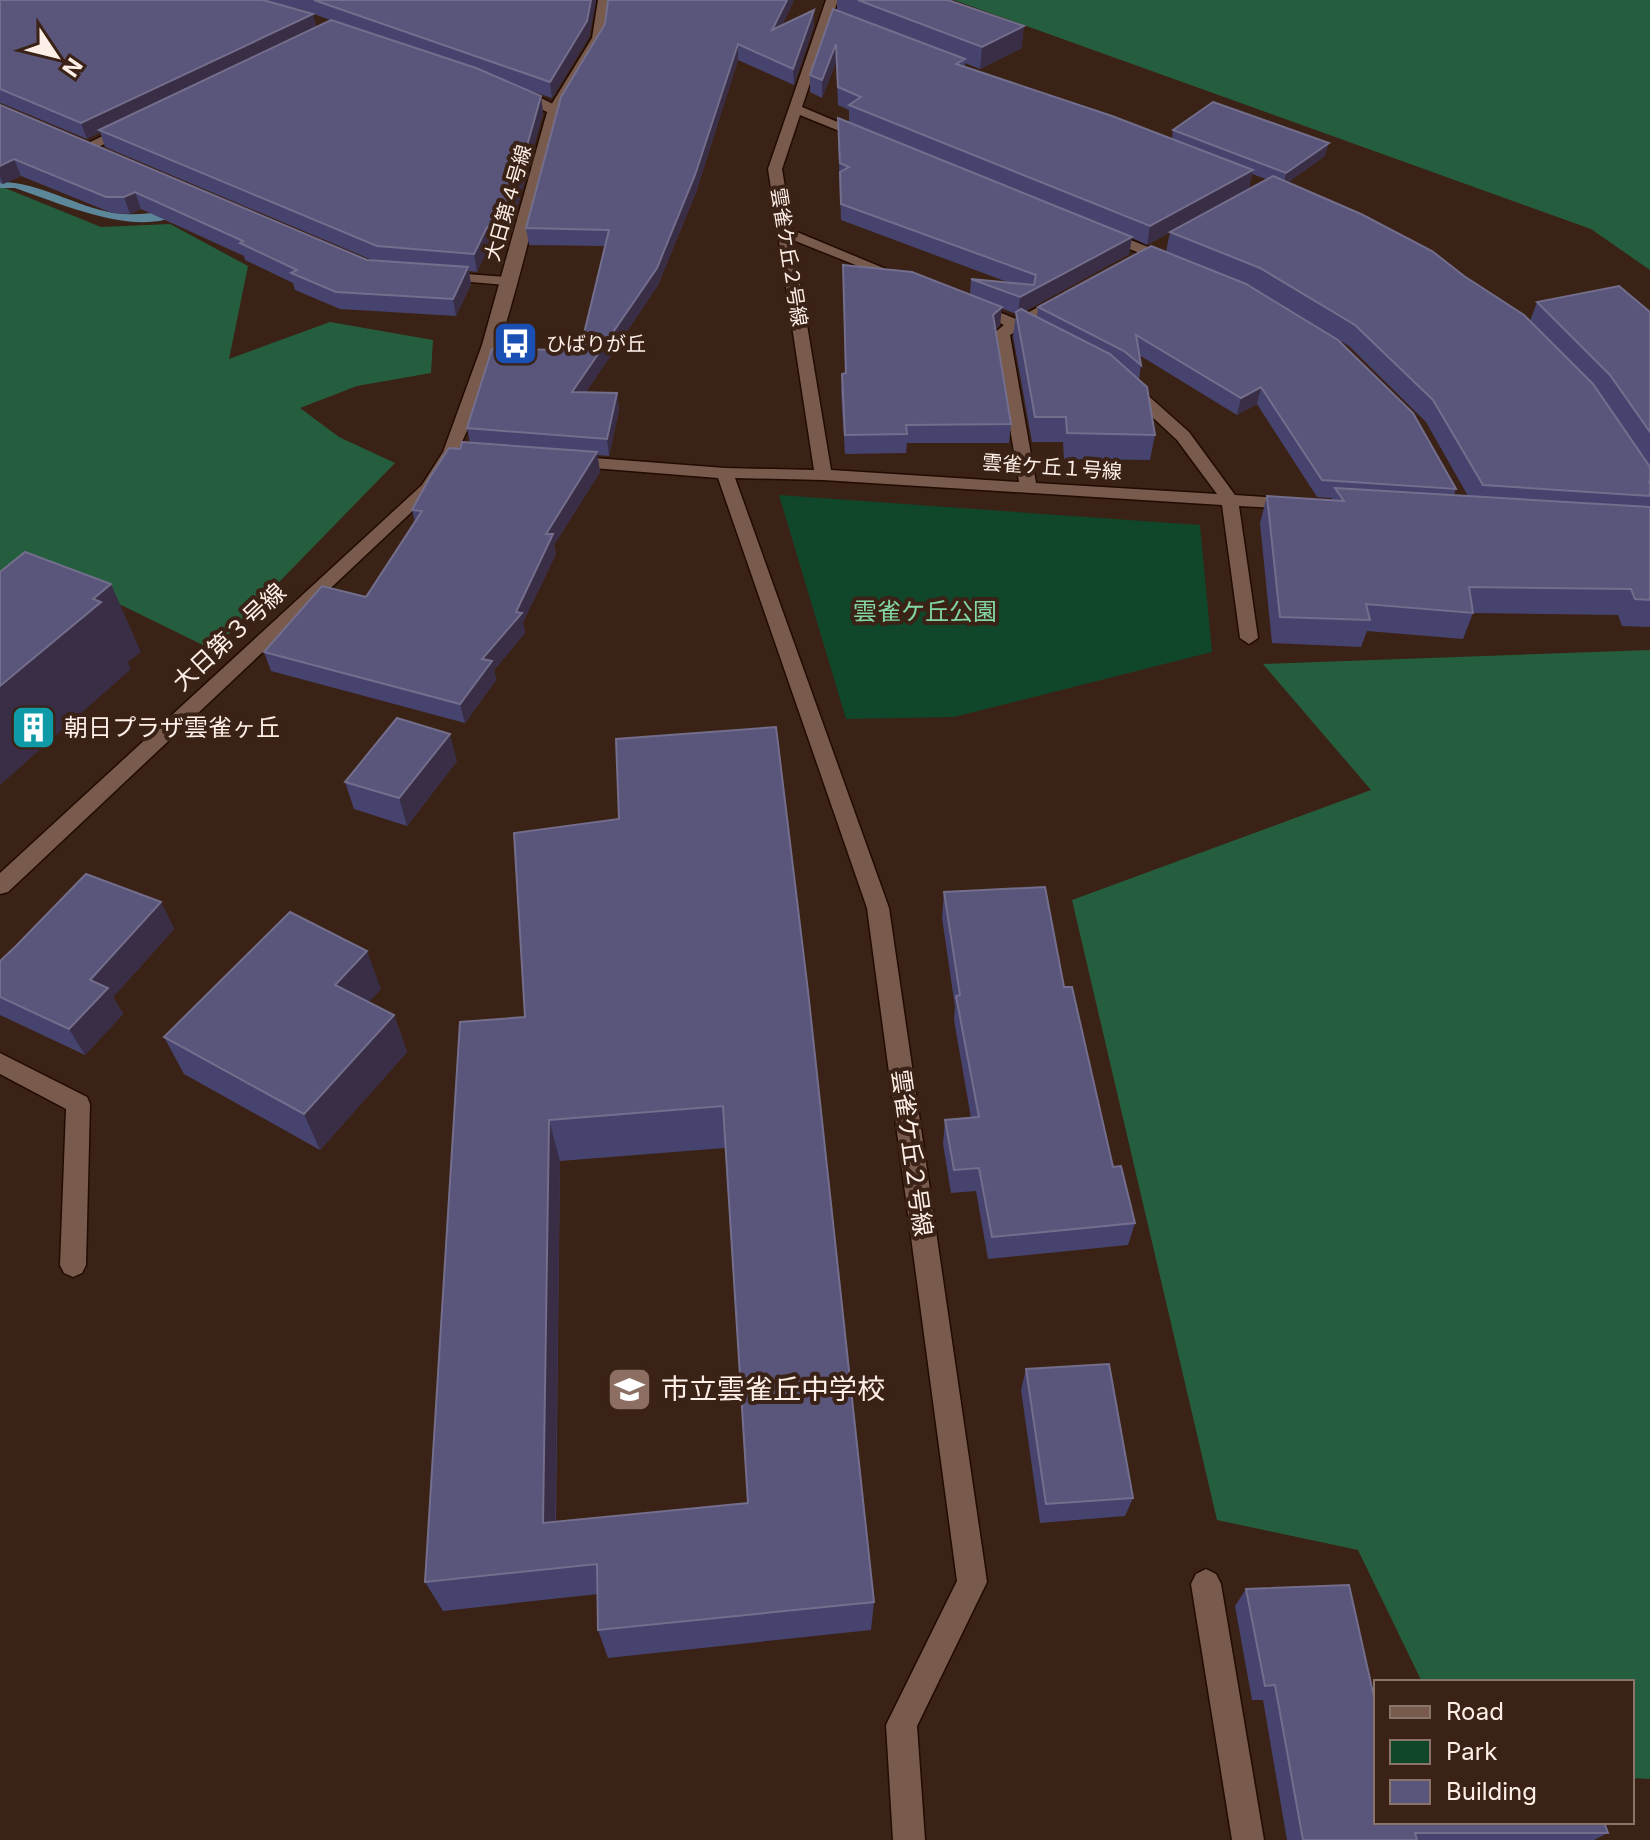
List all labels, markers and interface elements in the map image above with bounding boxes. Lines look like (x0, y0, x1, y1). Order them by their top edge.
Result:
north arrow (16, 16, 96, 96)
text: N (57, 53, 88, 82)
street label: 大日第４号線 (480, 142, 536, 264)
street label: 雲雀ケ丘２号線 (766, 186, 812, 328)
bus stop icon: ひばりが丘 (491, 320, 539, 368)
place label: ひばりが丘 (546, 332, 646, 356)
street label: 雲雀ケ丘１号線 (981, 450, 1123, 484)
street label: 大日第３号線 (166, 577, 292, 697)
park label: 雲雀ケ丘公園 (853, 597, 997, 626)
building icon: 朝日プラザ雲雀ヶ丘 (9, 703, 57, 751)
place label: 朝日プラザ雲雀ヶ丘 (64, 713, 280, 742)
street label: 雲雀ケ丘２号線 (886, 1068, 938, 1238)
school or university icon: 市立雲雀丘中学校 (606, 1365, 654, 1413)
place label: 市立雲雀丘中学校 (661, 1372, 885, 1406)
legend (1374, 1680, 1634, 1824)
text: Road (1446, 1697, 1504, 1726)
text: Park (1446, 1737, 1497, 1766)
text: Building (1446, 1777, 1537, 1806)

